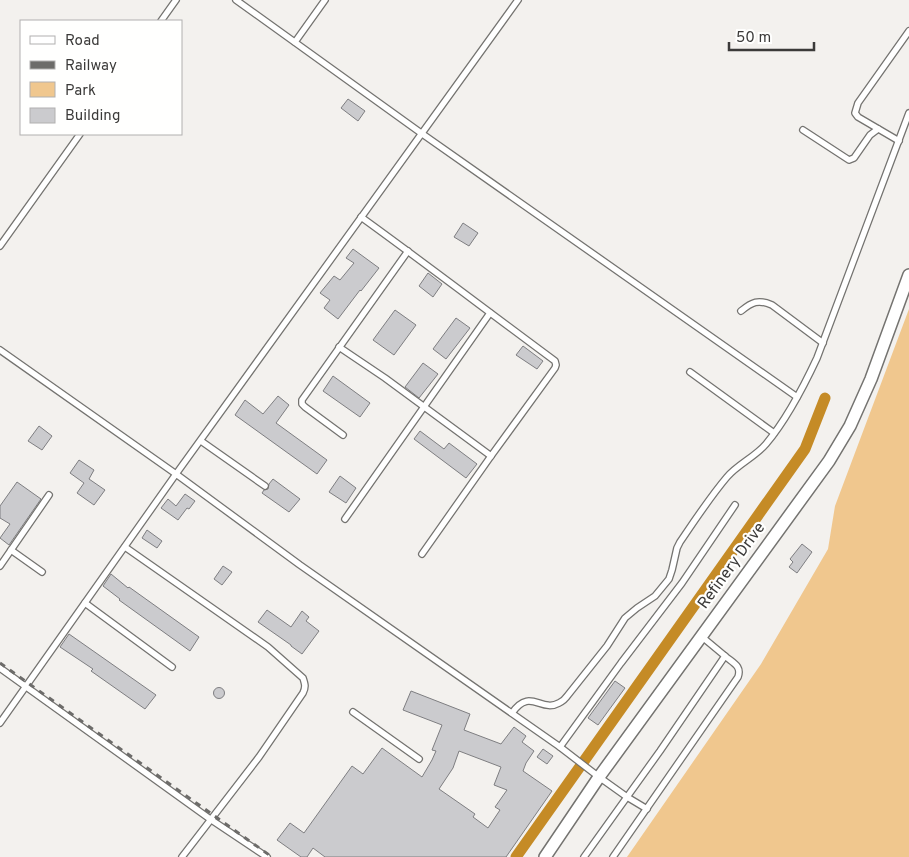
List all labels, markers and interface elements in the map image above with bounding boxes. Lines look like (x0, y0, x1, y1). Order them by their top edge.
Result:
legend (20, 20, 182, 135)
scale bar (729, 20, 814, 52)
text: 50 m (736, 29, 771, 48)
text: Road (65, 32, 100, 51)
text: Railway (65, 57, 117, 76)
text: Park (65, 82, 96, 101)
text: Building (65, 107, 120, 126)
street label: Refinery Drive (694, 519, 770, 613)

